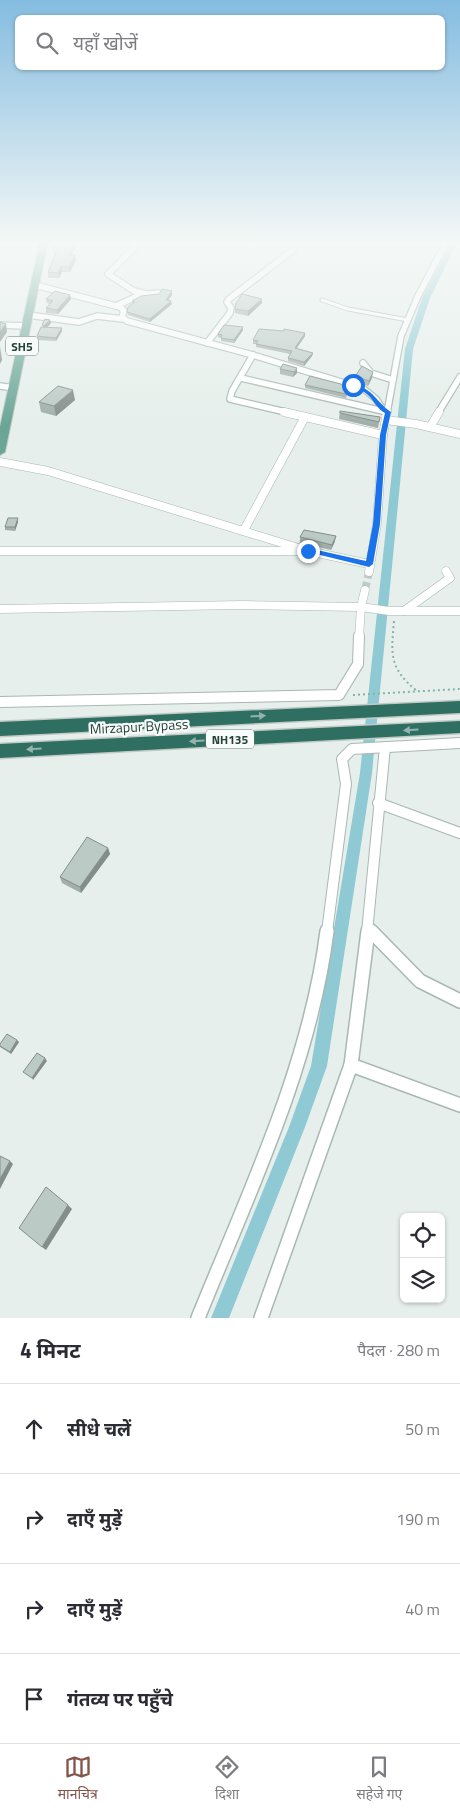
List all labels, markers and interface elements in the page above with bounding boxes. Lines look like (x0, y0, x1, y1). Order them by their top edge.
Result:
search box (15, 15, 445, 70)
text: यहाँ खोजें (73, 28, 138, 57)
icon: search (33, 29, 61, 57)
road number: SH5 (6, 336, 38, 356)
route start (342, 374, 365, 397)
route end (297, 540, 320, 563)
one-way arrow (251, 712, 267, 720)
street label: Mirzapur Bypass (89, 713, 189, 739)
one-way arrow (403, 726, 419, 734)
road number: NH135 (206, 730, 254, 749)
one-way arrow (188, 737, 204, 745)
one-way arrow (26, 746, 42, 754)
map controls (400, 1213, 445, 1303)
button: locate (400, 1213, 445, 1258)
button: layers (400, 1258, 445, 1303)
text: 4 मिनट (20, 1334, 80, 1366)
text: पैदल · 280 m (357, 1338, 440, 1362)
text: सीधे चलें (67, 1414, 131, 1443)
icon: ahead (20, 1415, 48, 1443)
text: 50 m (405, 1417, 440, 1441)
text: दाएँ मुड़ें (67, 1504, 122, 1533)
icon: right (20, 1505, 48, 1533)
text: 190 m (396, 1507, 440, 1531)
text: दाएँ मुड़ें (67, 1594, 122, 1623)
icon: right (20, 1595, 48, 1623)
text: 40 m (405, 1597, 440, 1621)
text: गंतव्य पर पहुँचे (67, 1684, 173, 1713)
icon: arrive (20, 1685, 48, 1713)
tab: मानचित्र (58, 1753, 98, 1805)
tab: दिशा (213, 1753, 241, 1805)
tab: सहेजे गए (356, 1753, 402, 1805)

